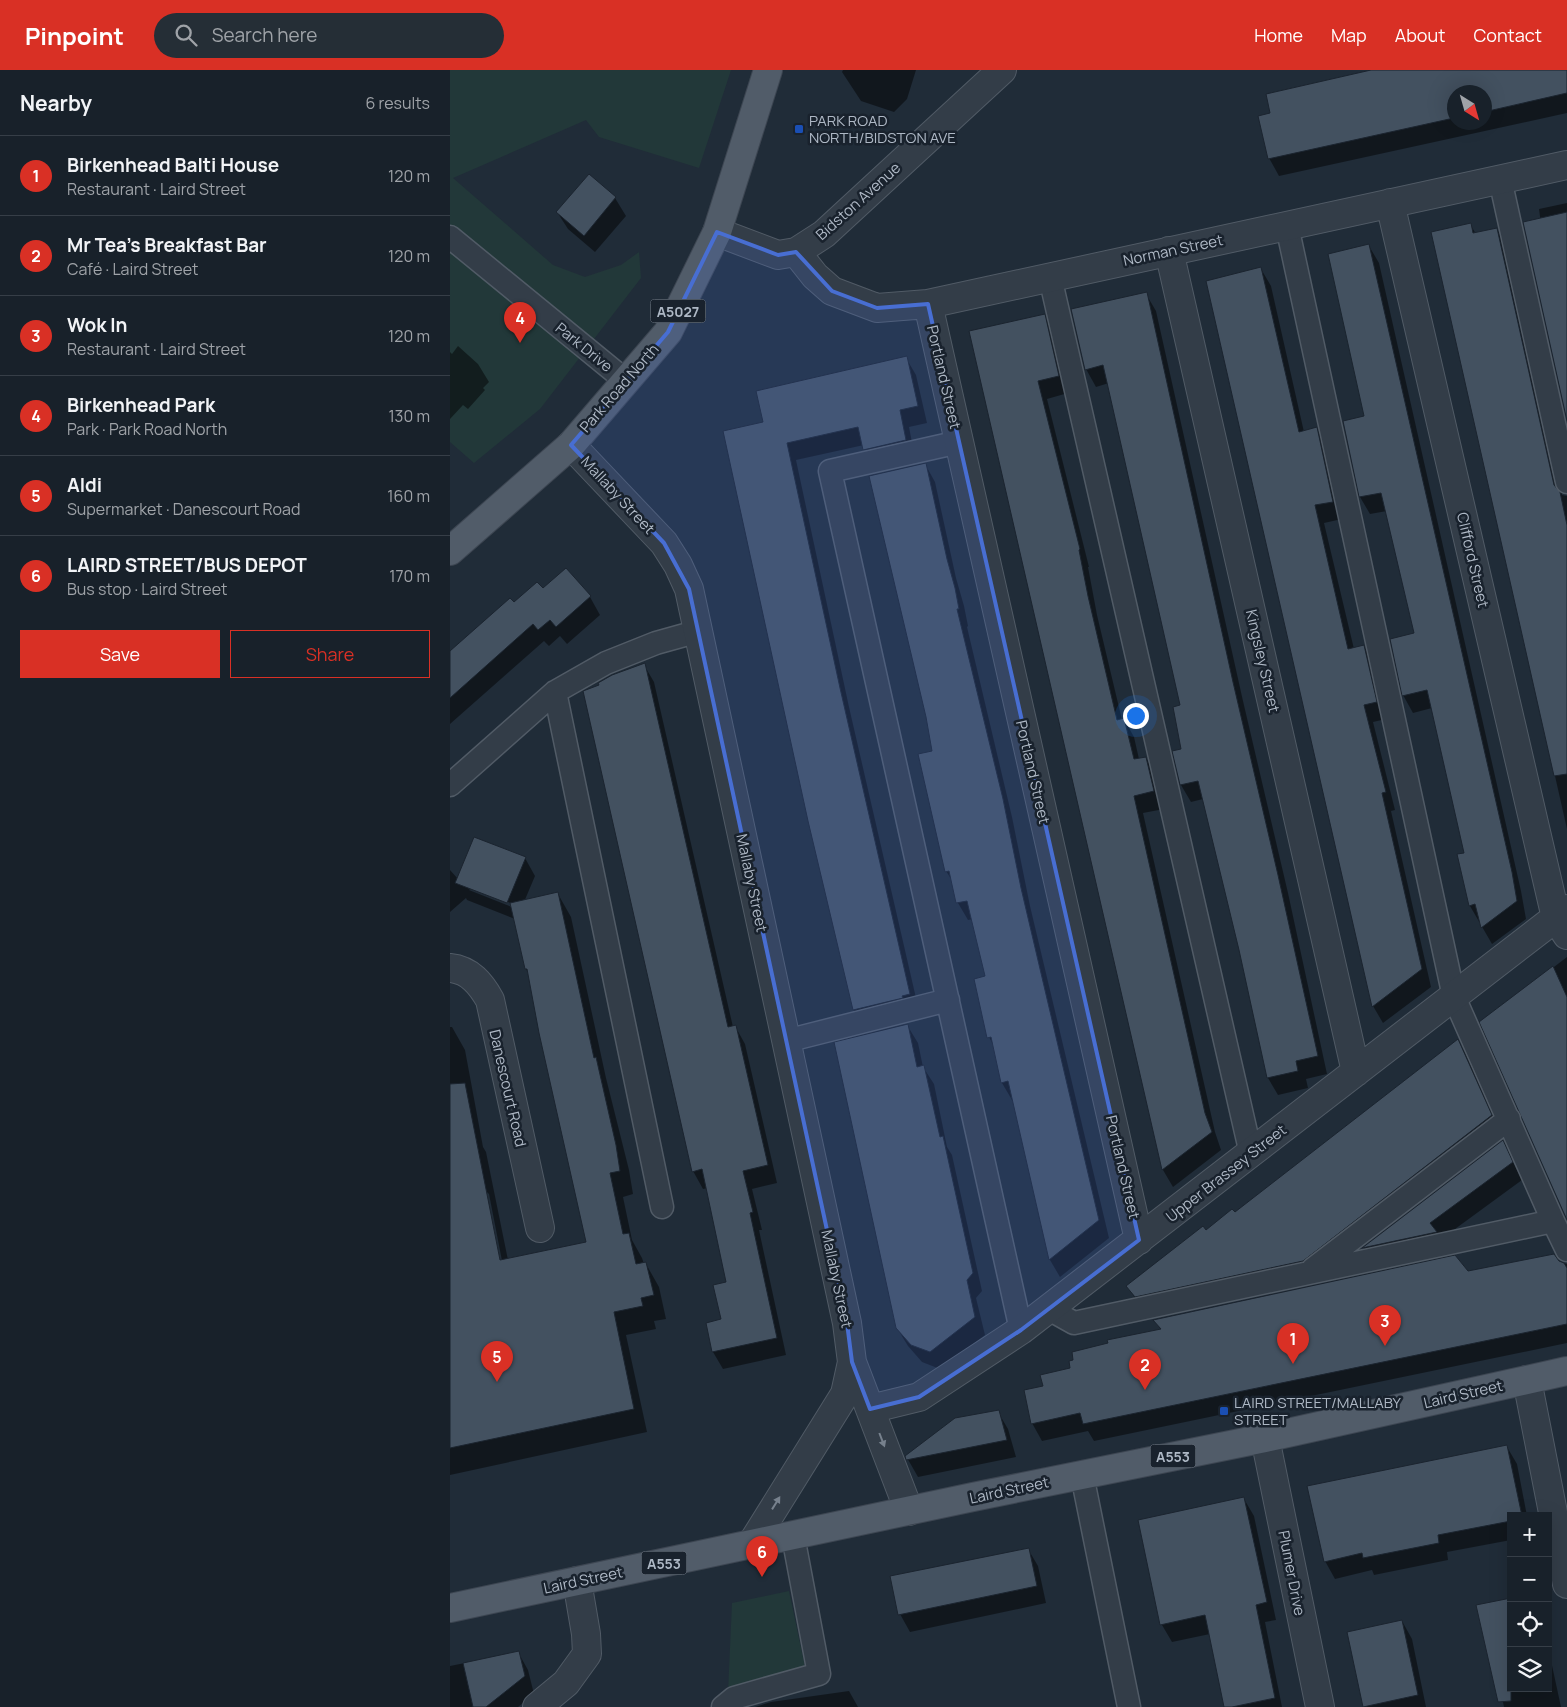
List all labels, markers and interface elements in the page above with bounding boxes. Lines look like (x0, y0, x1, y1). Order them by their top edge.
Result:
search box (154, 13, 504, 58)
text: Pinpoint (25, 19, 124, 52)
icon: search (172, 21, 200, 49)
text: Search here (212, 22, 317, 48)
text: Home (1254, 23, 1303, 47)
text: Map (1331, 23, 1367, 47)
text: About (1395, 23, 1445, 47)
text: Contact (1473, 23, 1542, 47)
north arrow (1447, 85, 1492, 130)
text: Nearby (20, 89, 92, 117)
text: 6 results (365, 92, 430, 114)
place label: PARK ROAD NORTH/BIDSTON AVE (809, 110, 956, 148)
marker: PARK ROAD NORTH/BIDSTON AVE (793, 123, 805, 135)
text: Birkenhead Balti House (67, 152, 279, 178)
street label: Bidston Avenue (811, 157, 905, 245)
text: 1 (32, 165, 40, 187)
text: 120 m (388, 165, 430, 187)
text: Restaurant · Laird Street (67, 178, 246, 200)
street label: Norman Street (1121, 229, 1225, 271)
text: Mr Tea's Breakfast Bar (67, 232, 267, 258)
text: 2 (31, 245, 41, 267)
text: 120 m (388, 245, 430, 267)
text: Café · Laird Street (67, 258, 198, 280)
road number: A5027 (650, 300, 706, 322)
pin: 4 (504, 302, 536, 343)
text: Wok In (67, 312, 127, 338)
street label: Park Drive (551, 317, 617, 377)
street label: Portland Street (922, 323, 966, 431)
text: 3 (31, 325, 41, 347)
text: 120 m (388, 325, 430, 347)
text: Restaurant · Laird Street (67, 338, 246, 360)
street label: Park Road North (575, 339, 663, 437)
text: Birkenhead Park (67, 392, 215, 418)
text: 4 (31, 405, 41, 427)
text: 130 m (388, 405, 430, 427)
text: Park · Park Road North (67, 418, 227, 440)
street label: Mallaby Street (576, 451, 660, 539)
text: Aldi (67, 472, 102, 498)
text: 5 (31, 485, 41, 507)
text: 160 m (387, 485, 430, 507)
text: Supermarket · Danescourt Road (67, 498, 300, 520)
street label: Clifford Street (1452, 510, 1494, 610)
text: LAIRD STREET/BUS DEPOT (67, 552, 307, 578)
text: 6 (31, 565, 41, 587)
text: 170 m (389, 565, 430, 587)
text: Bus stop · Laird Street (67, 578, 227, 600)
street label: Kingsley Street (1241, 607, 1285, 715)
button: Save (20, 630, 220, 678)
button: Share (230, 630, 430, 678)
your location (1123, 703, 1149, 729)
street label: Portland Street (1011, 718, 1055, 826)
street label: Mallaby Street (731, 832, 773, 934)
street label: Danescourt Road (484, 1027, 532, 1149)
street label: Portland Street (1101, 1113, 1145, 1221)
street label: Upper Brassey Street (1161, 1119, 1291, 1227)
street label: Mallaby Street (816, 1228, 858, 1330)
pin: 3 (1369, 1305, 1401, 1346)
pin: 1 (1277, 1323, 1309, 1364)
pin: 5 (481, 1341, 513, 1382)
pin: 2 (1129, 1349, 1161, 1390)
street label: Laird Street (1421, 1375, 1505, 1413)
place label: LAIRD STREET/MALLABY STREET (1234, 1392, 1401, 1430)
marker: LAIRD STREET/MALLABY STREET (1218, 1405, 1230, 1417)
one-way arrow (878, 1433, 886, 1447)
road number: A553 (1150, 1444, 1196, 1468)
street label: Laird Street (967, 1471, 1051, 1509)
one-way arrow (772, 1496, 781, 1510)
map controls (1507, 1512, 1552, 1692)
button: + (1507, 1512, 1552, 1557)
street label: Plumer Drive (1273, 1529, 1311, 1618)
pin: 6 (746, 1536, 778, 1577)
road number: A553 (642, 1552, 686, 1575)
button: − (1507, 1557, 1552, 1602)
street label: Laird Street (541, 1561, 625, 1599)
button: locate (1507, 1602, 1552, 1647)
button: layers (1507, 1647, 1552, 1692)

